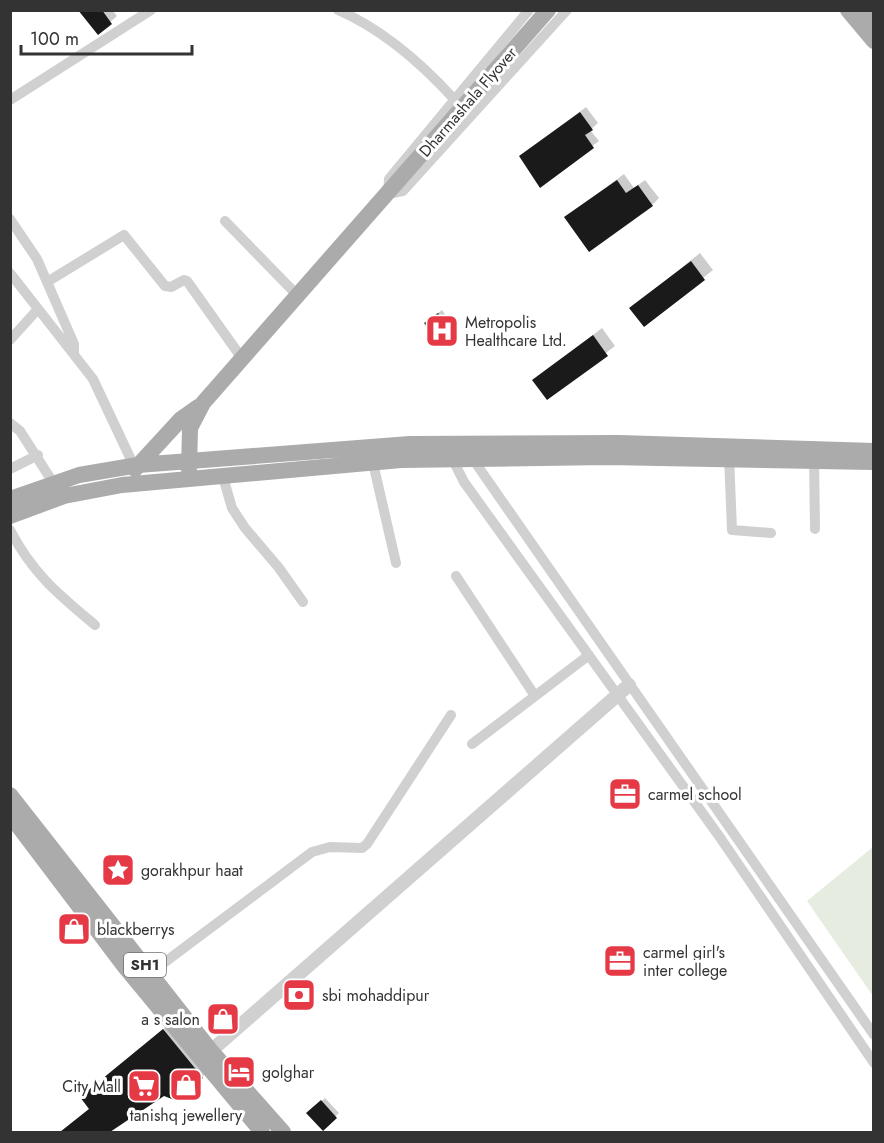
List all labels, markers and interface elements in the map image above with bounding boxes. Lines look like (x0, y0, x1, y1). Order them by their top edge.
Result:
scale bar (21, 18, 192, 56)
text: 100 m (30, 26, 79, 52)
street label: Dharmashala Flyover (414, 42, 523, 162)
place label: Metropolis Healthcare Ltd. (465, 311, 567, 352)
hospital icon: Metropolis Healthcare Ltd. (424, 313, 460, 349)
office icon: carmel school (607, 776, 643, 812)
place label: carmel school (648, 783, 742, 806)
place icon: gorakhpur haat (100, 852, 136, 888)
place label: gorakhpur haat (141, 859, 243, 882)
shop icon: blackberrys (56, 911, 92, 947)
place label: blackberrys (97, 918, 175, 941)
place label: carmel girl's inter college (643, 941, 727, 982)
office icon: carmel girl's inter college (602, 943, 638, 979)
road number: SH1 (124, 953, 166, 977)
bank icon: sbi mohaddipur (281, 977, 317, 1013)
place label: sbi mohaddipur (322, 984, 430, 1007)
shop icon: a s salon (205, 1001, 241, 1037)
place label: a s salon (141, 1008, 200, 1031)
hotel icon: golghar (221, 1054, 257, 1090)
place label: golghar (262, 1061, 315, 1084)
shop icon: tanishq jewellery (168, 1067, 204, 1103)
supermarket icon: City Mall (126, 1068, 162, 1104)
place label: City Mall (62, 1075, 121, 1098)
place label: tanishq jewellery (130, 1104, 243, 1127)

